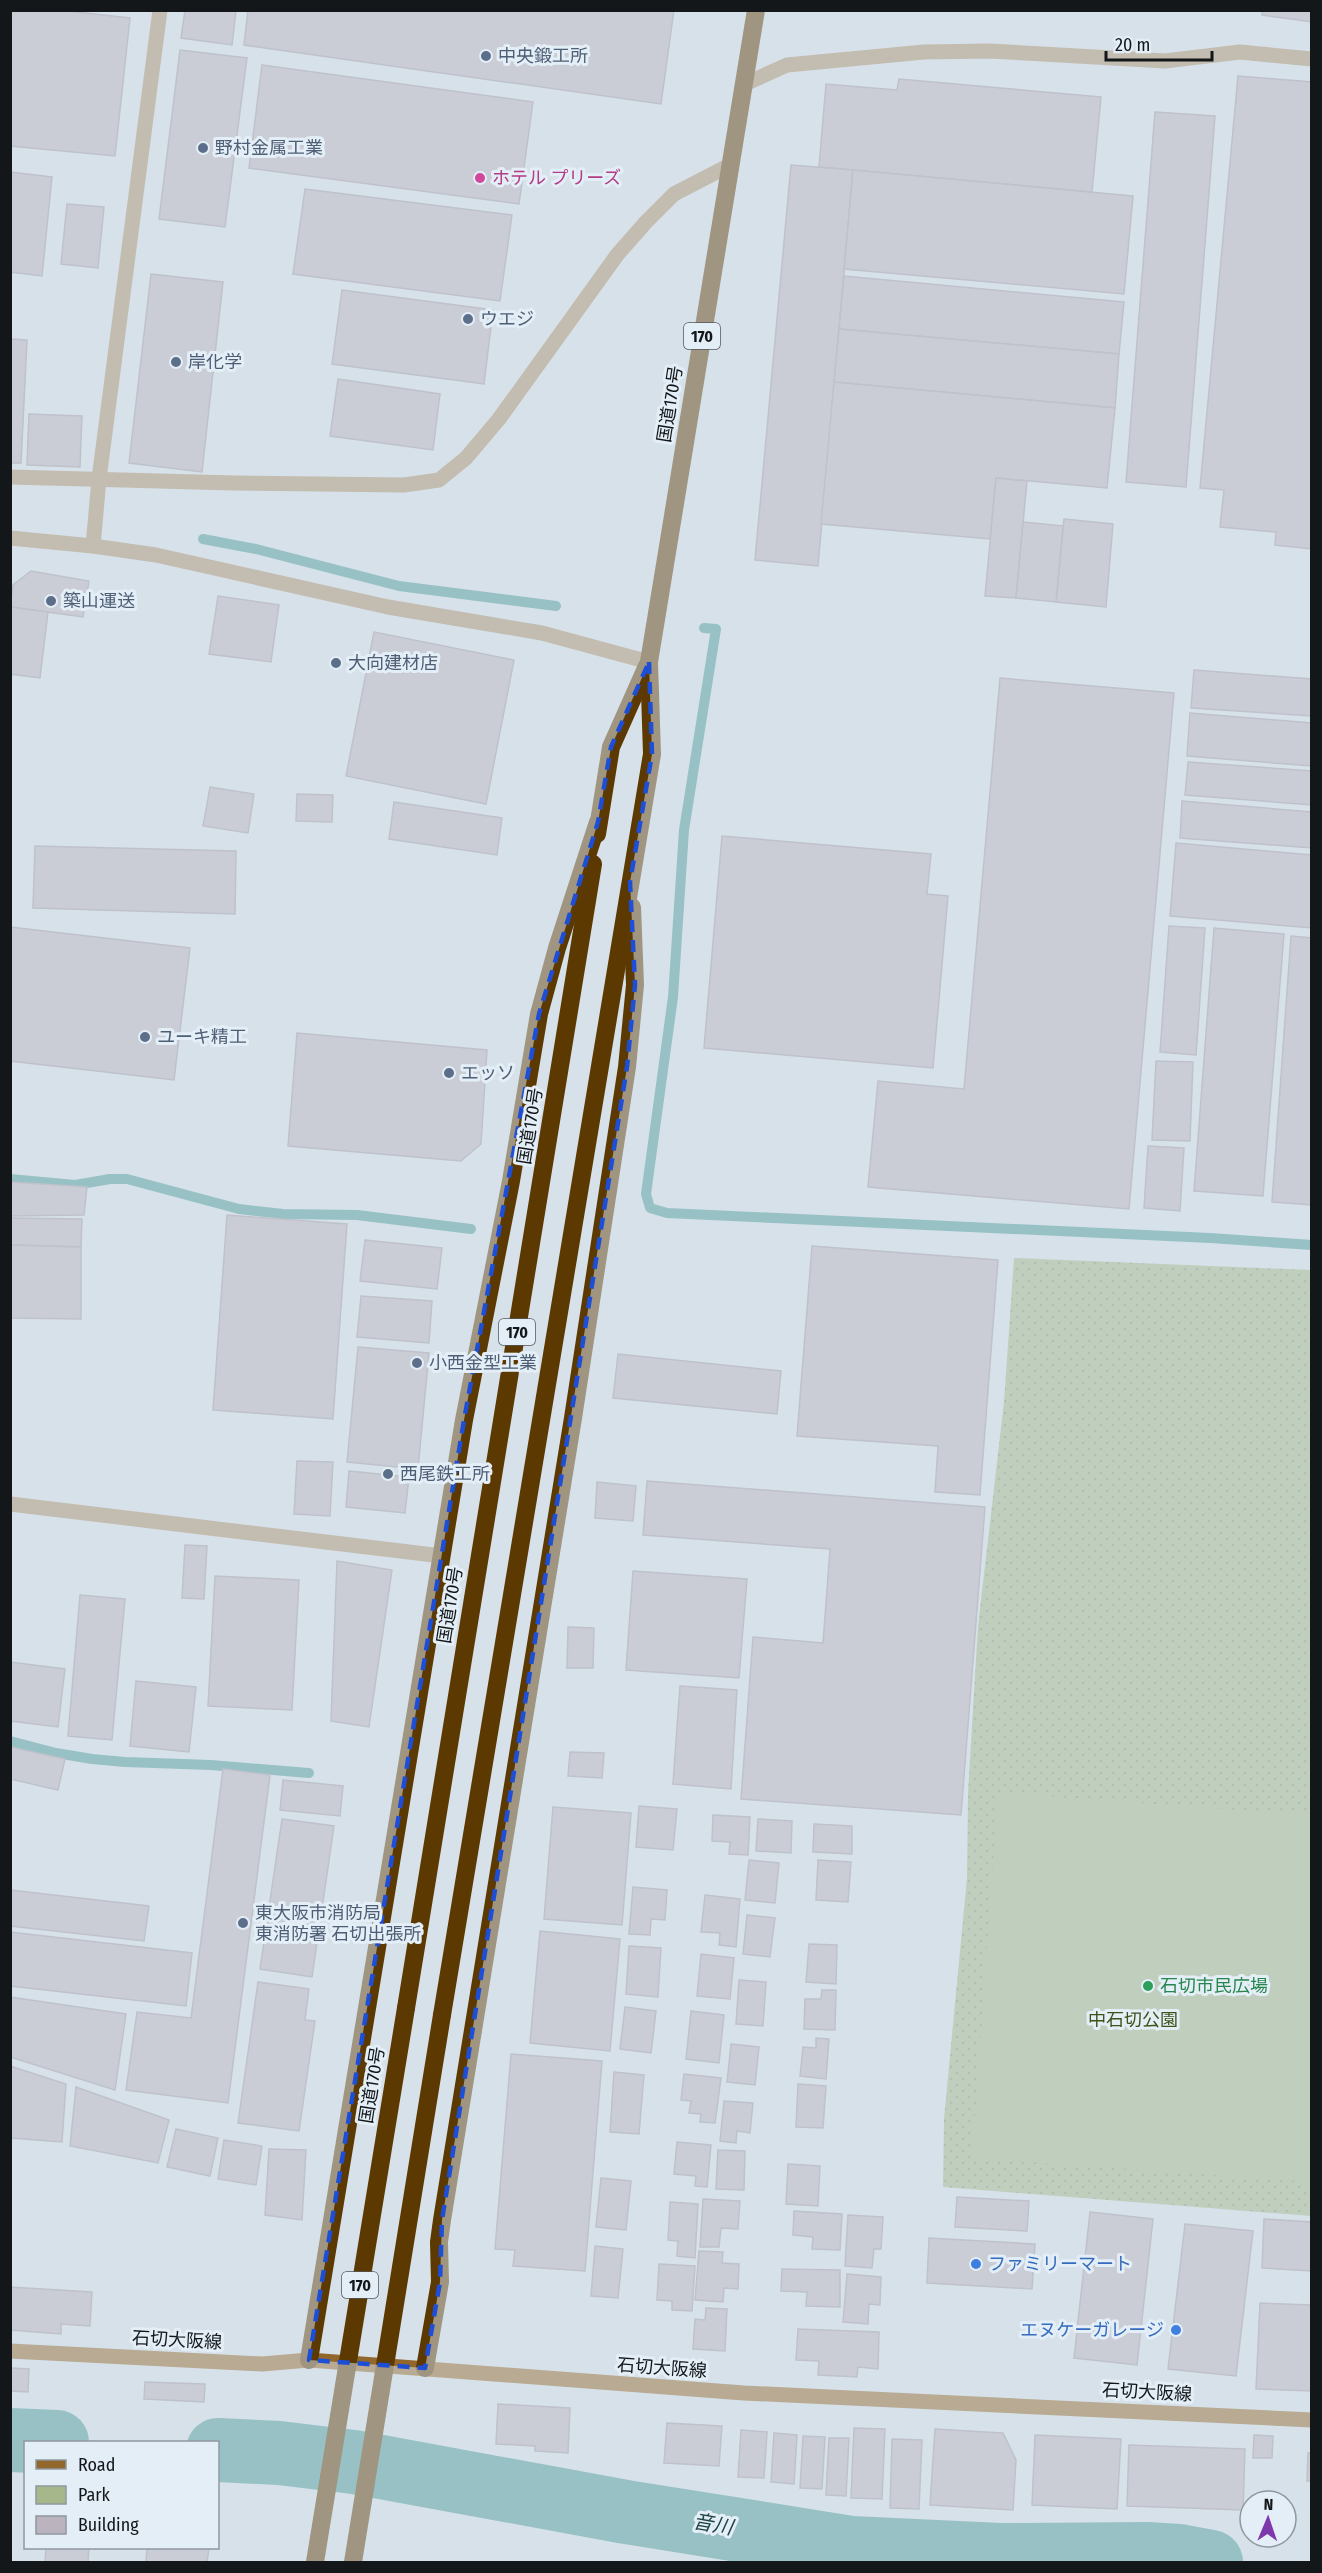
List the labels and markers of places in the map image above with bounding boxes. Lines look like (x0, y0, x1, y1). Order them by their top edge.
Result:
place label: 中央鍛工所 (498, 45, 588, 67)
marker: 中央鍛工所 (479, 49, 493, 63)
place label: 野村金属工業 (215, 137, 323, 159)
marker: 野村金属工業 (196, 141, 210, 155)
place label: ホテル プリーズ (492, 167, 621, 189)
marker: ホテル プリーズ (473, 171, 487, 185)
place label: ウエジ (480, 308, 534, 330)
marker: ウエジ (461, 312, 475, 326)
place label: 岸化学 (188, 351, 242, 373)
marker: 岸化学 (169, 355, 183, 369)
place label: 築山運送 (63, 590, 135, 612)
marker: 築山運送 (44, 594, 58, 608)
place label: 大向建材店 (348, 652, 438, 674)
marker: 大向建材店 (329, 656, 343, 670)
place label: ユーキ精工 (157, 1026, 247, 1048)
marker: ユーキ精工 (138, 1030, 152, 1044)
place label: エッソ (461, 1062, 515, 1084)
marker: エッソ (442, 1066, 456, 1080)
place label: 小西金型工業 (429, 1352, 537, 1374)
marker: 小西金型工業 (410, 1356, 424, 1370)
place label: 西尾鉄工所 (400, 1463, 490, 1485)
marker: 西尾鉄工所 (381, 1467, 395, 1481)
place label: 東大阪市消防局 東消防署 石切出張所 (255, 1902, 421, 1945)
marker: 東大阪市消防局 東消防署 石切出張所 (236, 1916, 250, 1930)
place label: 石切市民広場 (1160, 1975, 1268, 1997)
marker: 石切市民広場 (1141, 1979, 1155, 1993)
place label: ファミリーマート (988, 2253, 1132, 2275)
marker: ファミリーマート (969, 2257, 983, 2271)
place label: エヌケーガレージ (1020, 2319, 1164, 2341)
marker: エヌケーガレージ (1169, 2323, 1183, 2337)

